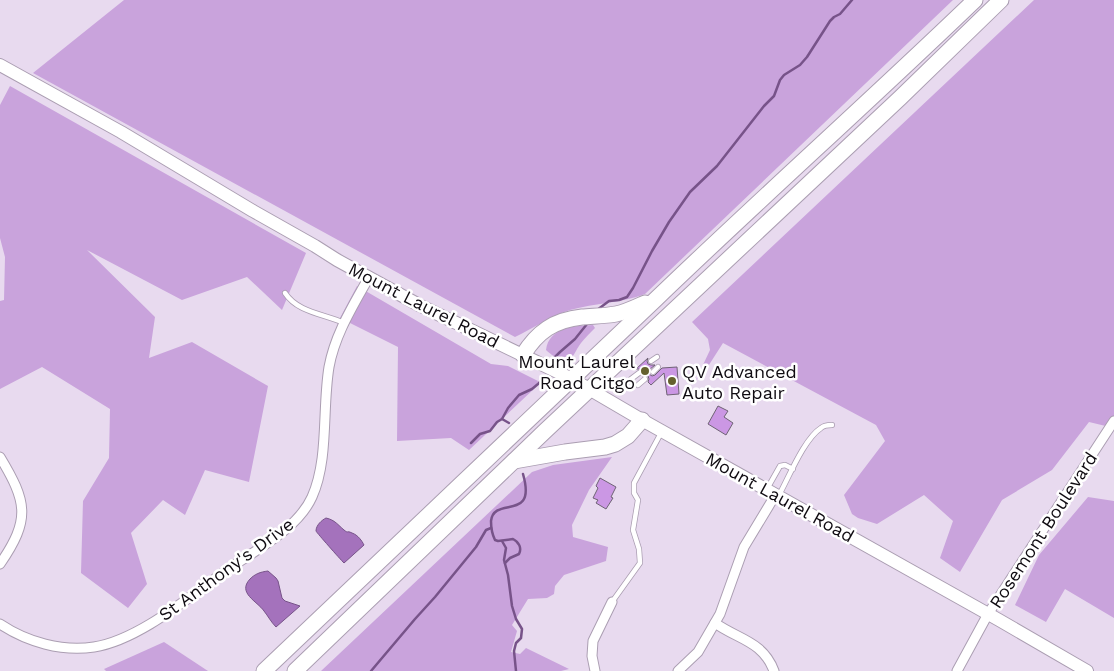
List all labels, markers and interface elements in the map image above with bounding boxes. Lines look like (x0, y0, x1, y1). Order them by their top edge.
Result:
street label: Mount Laurel Road (345, 258, 503, 352)
place label: Mount Laurel Road Citgo (518, 351, 635, 393)
place label: QV Advanced Auto Repair (682, 361, 797, 403)
marker: Mount Laurel Road Citgo (639, 365, 651, 377)
marker: QV Advanced Auto Repair (666, 375, 678, 387)
street label: Mount Laurel Road (702, 448, 858, 546)
street label: Rosemont Boulevard (985, 448, 1101, 612)
street label: St Anthony's Drive (155, 513, 297, 625)

